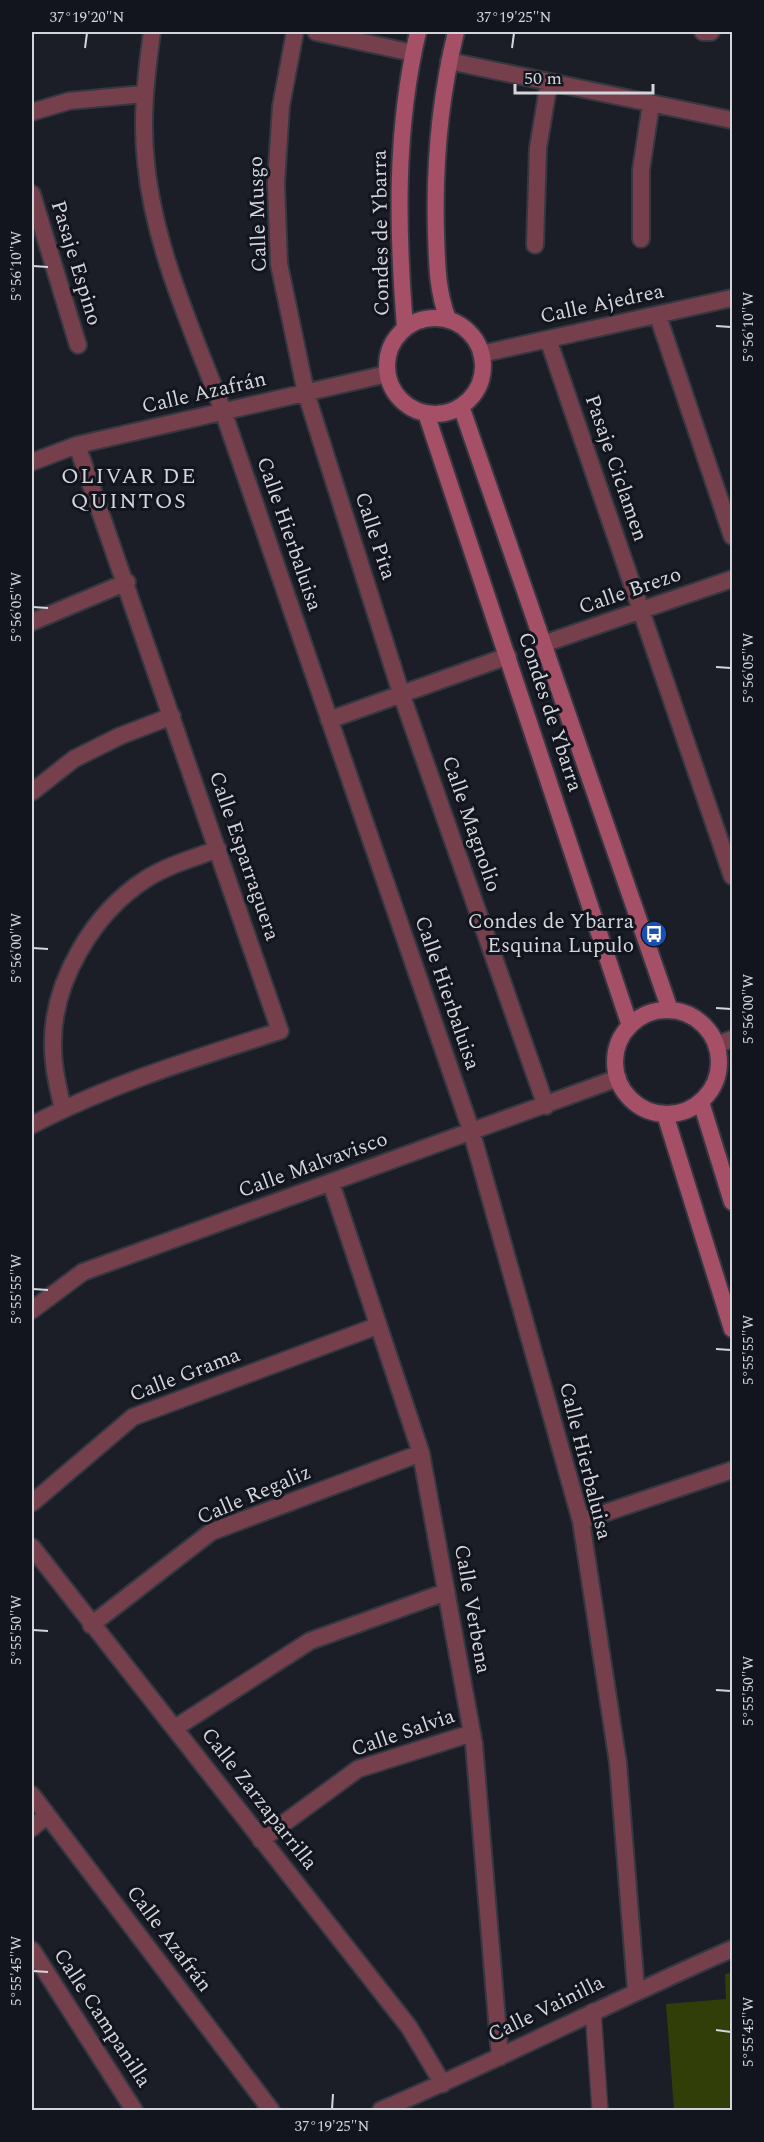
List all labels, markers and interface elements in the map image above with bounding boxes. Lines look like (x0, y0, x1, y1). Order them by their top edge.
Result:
text: 37°19'20"N (50, 6, 125, 29)
text: 37°19'25"N (477, 6, 552, 29)
scale bar (515, 57, 653, 95)
text: 50 m (524, 65, 562, 92)
street label: Condes de Ybarra (364, 149, 398, 316)
street label: Calle Musgo (240, 155, 276, 273)
street label: Pasaje Espino (42, 196, 110, 330)
text: 5°56'10"W (5, 231, 28, 301)
street label: Calle Ajedrea (537, 275, 668, 333)
text: 5°56'10"W (737, 292, 760, 362)
street label: Calle Azafrán (139, 363, 269, 423)
street label: Pasaje Ciclamen (576, 390, 656, 546)
street label: Calle Hierbaluisa (248, 453, 331, 616)
district label: OLIVAR DE QUINTOS (61, 460, 197, 518)
street label: Calle Pita (346, 488, 404, 585)
street label: Calle Brezo (574, 558, 686, 624)
text: 5°56'05"W (5, 572, 28, 642)
street label: Condes de Ybarra (509, 628, 591, 797)
text: 5°56'05"W (737, 633, 760, 703)
street label: Calle Magnolio (433, 751, 509, 897)
street label: Calle Esparraguera (200, 767, 288, 946)
place label: Condes de Ybarra Esquina Lupulo (468, 906, 635, 962)
street label: Calle Hierbaluisa (406, 912, 489, 1075)
text: 5°56'00"W (5, 913, 28, 983)
bus stop icon: Condes de Ybarra Esquina Lupulo (639, 919, 669, 949)
text: 5°56'00"W (737, 974, 760, 1044)
street label: Calle Malvavisco (234, 1123, 392, 1207)
text: 5°55'55"W (5, 1254, 28, 1324)
text: 5°55'55"W (737, 1315, 760, 1385)
street label: Calle Grama (125, 1339, 246, 1411)
street label: Calle Hierbaluisa (550, 1379, 620, 1544)
street label: Calle Regaliz (192, 1457, 316, 1533)
street label: Calle Verbena (445, 1542, 499, 1677)
text: 5°55'50"W (5, 1595, 28, 1665)
text: 5°55'50"W (737, 1656, 760, 1726)
street label: Calle Salvia (347, 1700, 460, 1766)
street label: Calle Zarzaparrilla (193, 1721, 326, 1878)
street label: Calle Azafrán (118, 1879, 220, 1999)
text: 5°55'45"W (5, 1936, 28, 2006)
street label: Calle Campanilla (45, 1942, 159, 2095)
street label: Calle Vainilla (482, 1967, 610, 2051)
text: 5°55'45"W (737, 1997, 760, 2067)
text: 37°19'25"N (295, 2115, 370, 2138)

